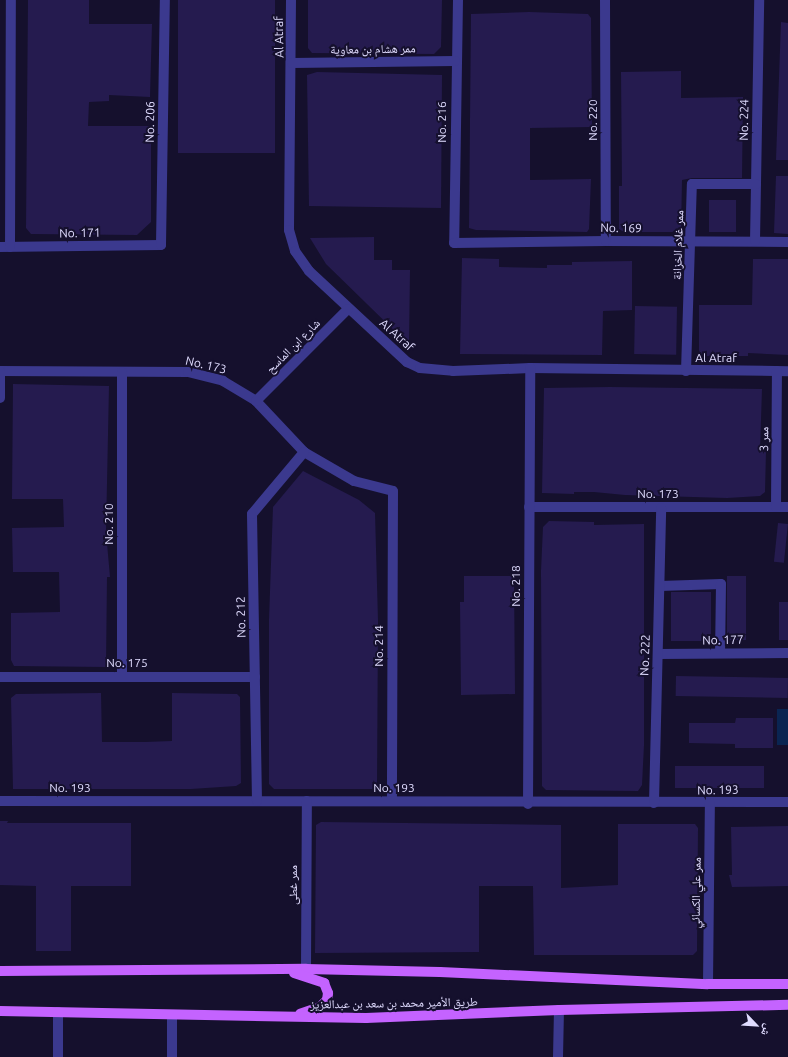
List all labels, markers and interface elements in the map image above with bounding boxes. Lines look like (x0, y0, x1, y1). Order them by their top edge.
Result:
street label: Al Atraf (271, 16, 287, 58)
street label: ممر هشام بن معاوية (330, 41, 416, 57)
street label: No. 220 (586, 99, 600, 141)
street label: No. 224 (736, 99, 752, 141)
street label: No. 206 (142, 101, 158, 143)
street label: No. 216 (435, 101, 449, 143)
street label: ممر غلام الخزانة (670, 210, 686, 280)
street label: No. 169 (600, 220, 642, 236)
street label: No. 171 (59, 225, 101, 241)
street label: شارع ابن الماسح (263, 316, 323, 376)
street label: Al Atraf (377, 316, 417, 354)
street label: Al Atraf (695, 351, 737, 365)
street label: No. 173 (184, 353, 228, 377)
street label: ممر 3 (757, 426, 771, 452)
street label: No. 173 (637, 487, 679, 501)
street label: No. 210 (102, 503, 116, 545)
street label: No. 218 (509, 565, 523, 607)
street label: No. 212 (233, 596, 249, 638)
street label: No. 214 (372, 625, 386, 667)
street label: No. 177 (702, 632, 744, 648)
street label: No. 222 (637, 634, 653, 676)
street label: No. 175 (106, 656, 148, 670)
street label: No. 193 (49, 781, 91, 795)
street label: No. 193 (373, 781, 415, 795)
street label: No. 193 (697, 782, 739, 798)
street label: ممر علي الكسائي (688, 857, 704, 929)
street label: ممر غطى (286, 865, 300, 905)
street label: طريق الأمير محمد بن سعد بن عبدالعزيز (310, 994, 478, 1012)
north arrow (736, 1005, 776, 1045)
text: ش (759, 1022, 775, 1038)

